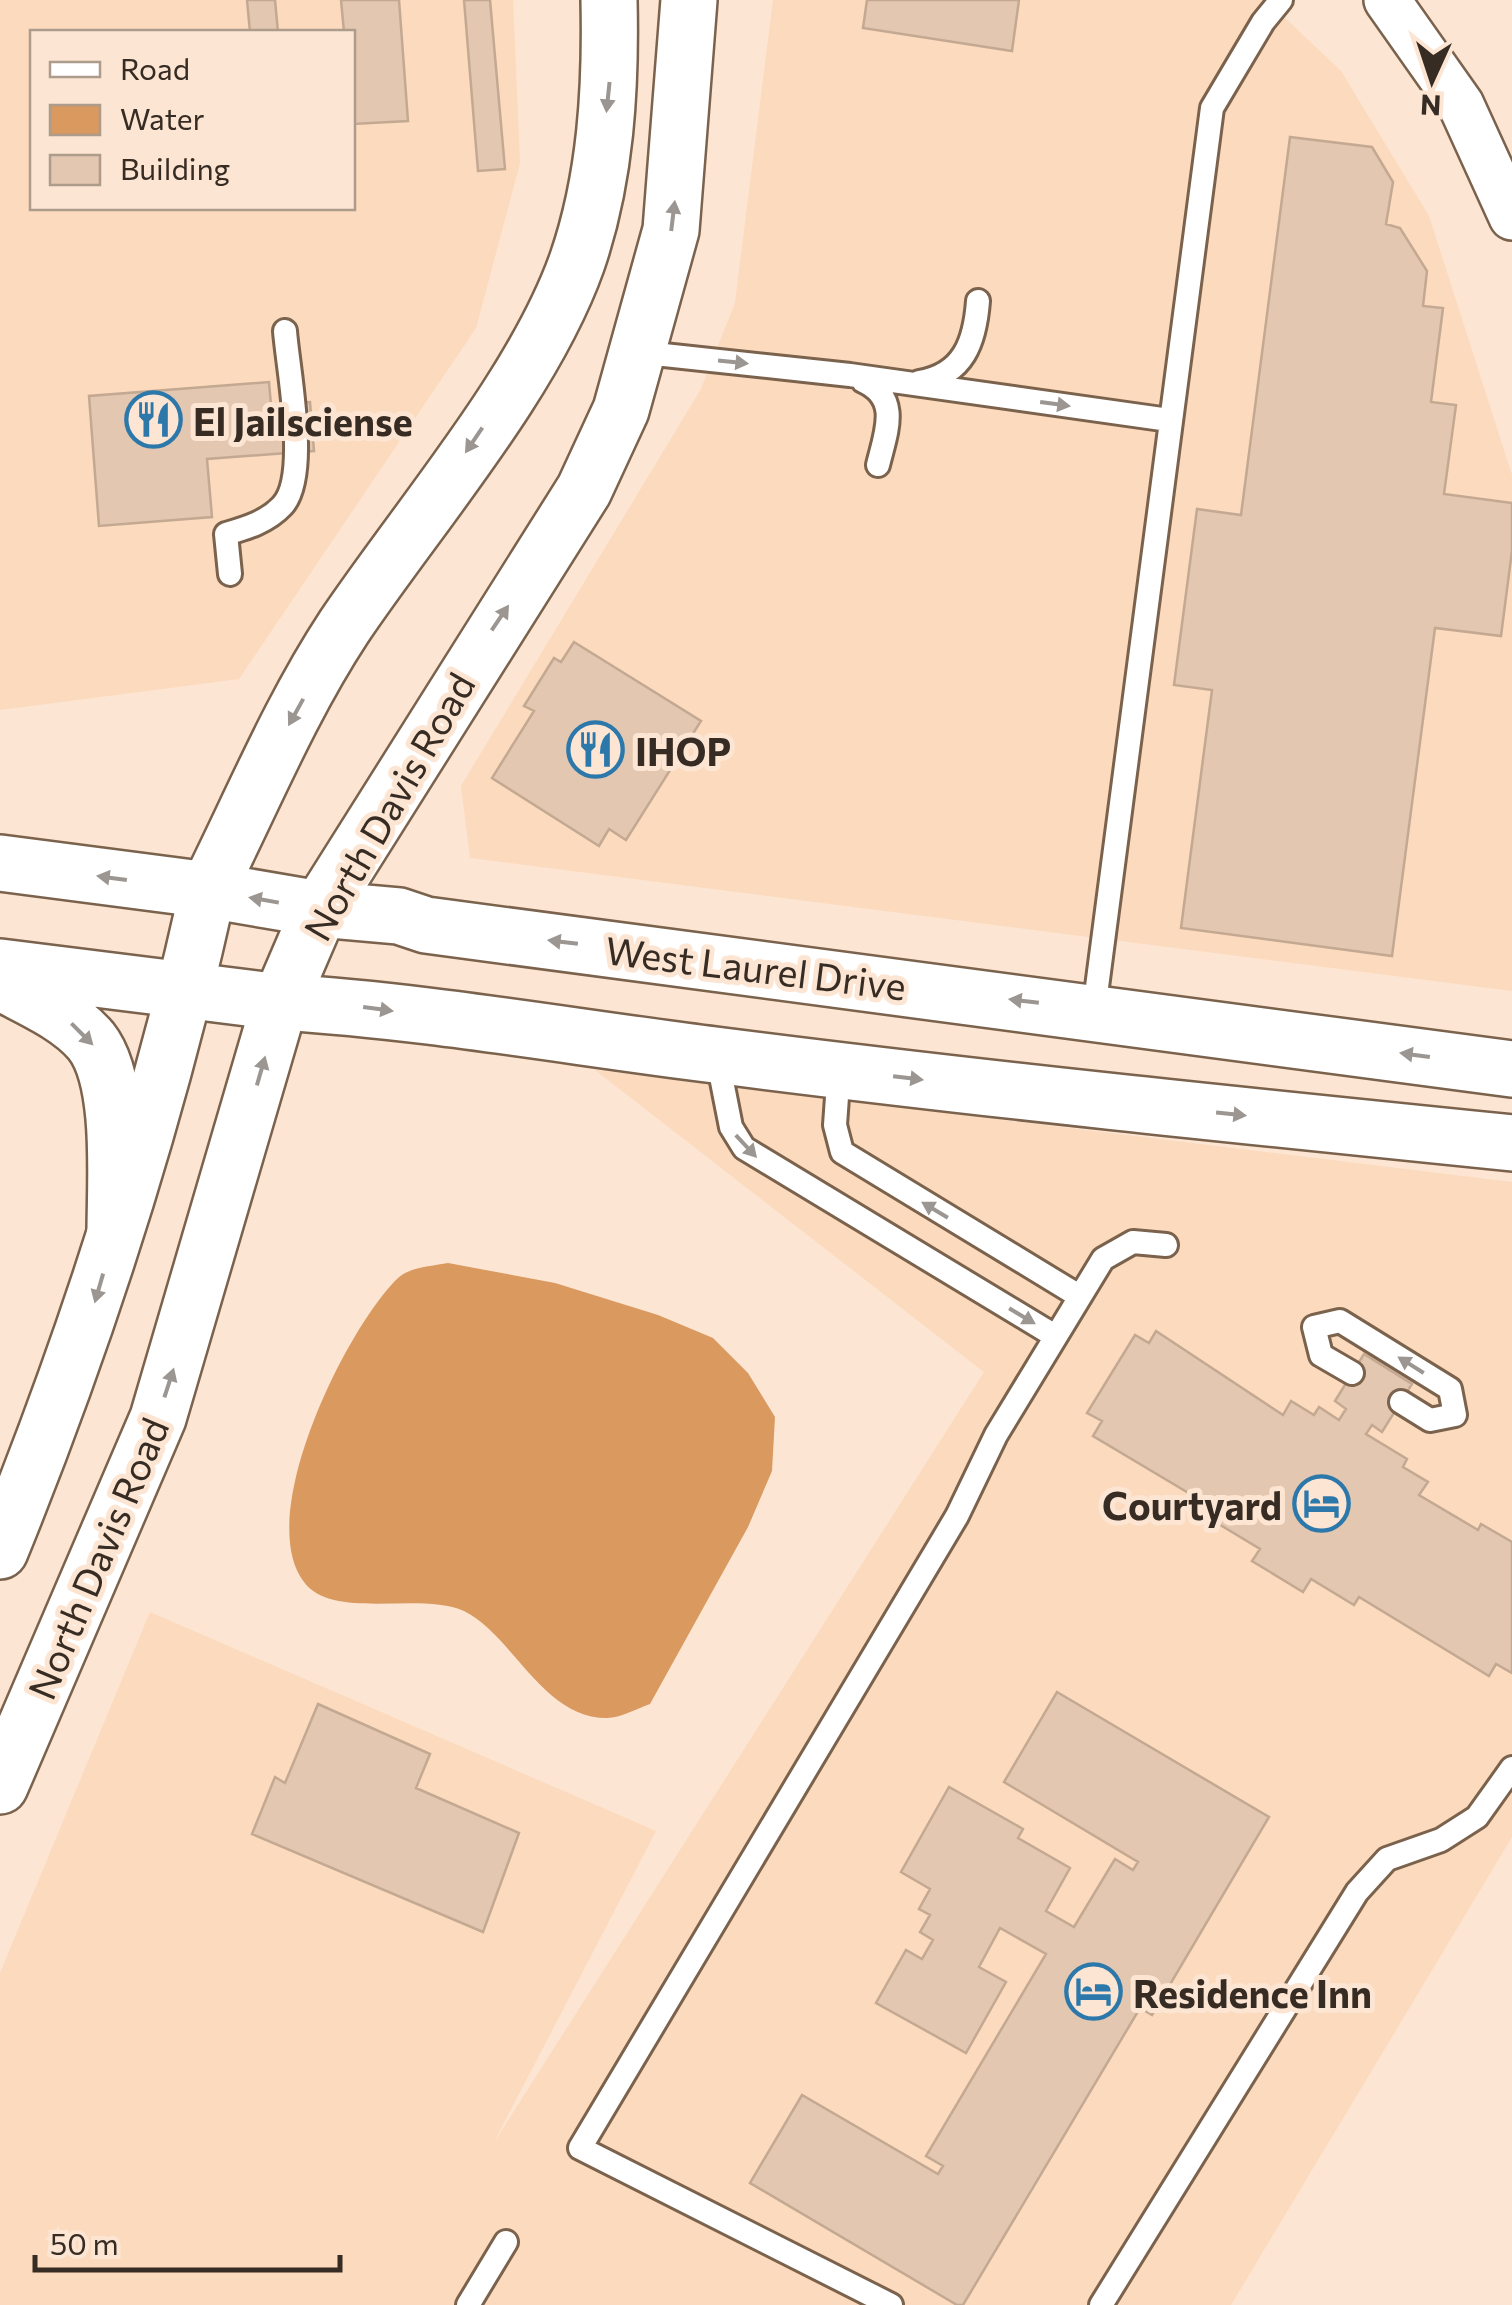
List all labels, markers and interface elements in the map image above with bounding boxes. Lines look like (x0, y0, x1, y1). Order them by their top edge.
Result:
legend (30, 30, 355, 210)
north arrow (1382, 30, 1482, 130)
text: Road (120, 49, 190, 86)
one-way arrow (600, 82, 616, 114)
text: N (1419, 88, 1442, 123)
text: Water (120, 99, 205, 136)
text: Building (120, 149, 230, 186)
one-way arrow (665, 200, 681, 232)
one-way arrow (717, 354, 749, 370)
restaurant icon: El Jailsciense (124, 390, 184, 450)
one-way arrow (1040, 396, 1071, 412)
place label: El Jailsciense (193, 397, 413, 444)
one-way arrow (465, 427, 484, 454)
one-way arrow (490, 605, 509, 632)
street label: North Davis Road (292, 664, 484, 948)
one-way arrow (288, 697, 305, 726)
restaurant icon: IHOP (566, 720, 626, 780)
place label: IHOP (635, 727, 731, 774)
one-way arrow (95, 870, 127, 886)
one-way arrow (248, 892, 279, 907)
street label: West Laurel Drive (603, 925, 909, 1009)
one-way arrow (547, 934, 578, 950)
one-way arrow (1008, 993, 1040, 1009)
one-way arrow (362, 1002, 394, 1018)
one-way arrow (70, 1022, 94, 1046)
one-way arrow (1399, 1047, 1431, 1063)
one-way arrow (253, 1056, 269, 1087)
one-way arrow (893, 1070, 925, 1086)
one-way arrow (1216, 1106, 1248, 1122)
one-way arrow (734, 1133, 756, 1158)
one-way arrow (921, 1202, 949, 1219)
one-way arrow (91, 1273, 106, 1303)
one-way arrow (1007, 1307, 1036, 1324)
one-way arrow (1397, 1356, 1424, 1374)
one-way arrow (162, 1368, 177, 1398)
street label: North Davis Road (17, 1410, 177, 1706)
hotel icon: Courtyard (1291, 1474, 1351, 1534)
place label: Courtyard (1102, 1481, 1282, 1528)
hotel icon: Residence Inn (1064, 1962, 1124, 2022)
place label: Residence Inn (1133, 1969, 1372, 2016)
scale bar (35, 2210, 340, 2272)
text: 50 m (50, 2224, 119, 2261)

